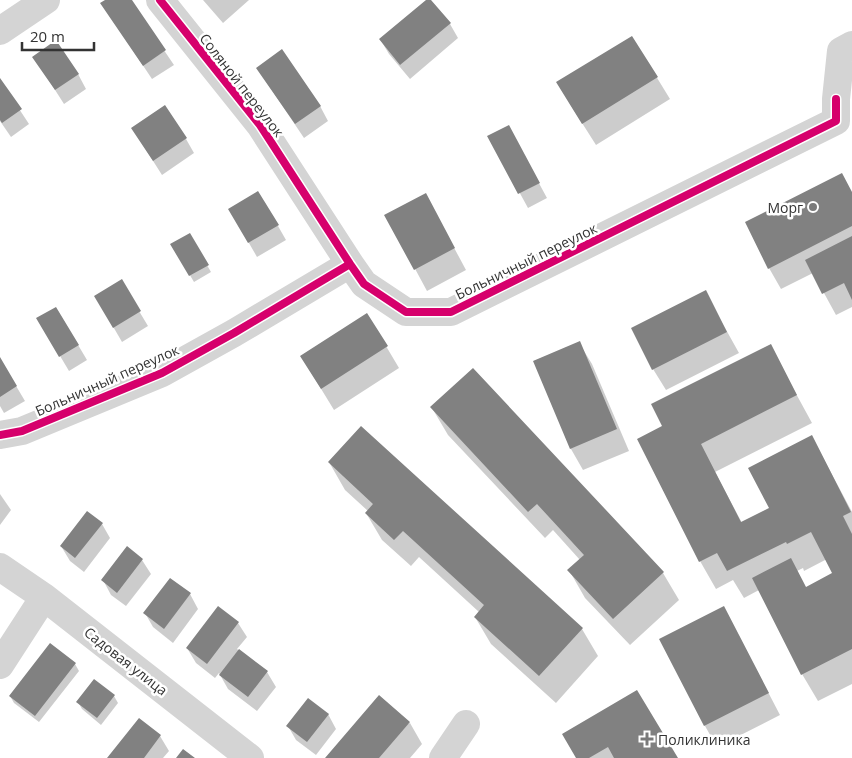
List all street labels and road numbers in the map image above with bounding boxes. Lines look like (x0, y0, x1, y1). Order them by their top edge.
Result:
street label: Соляной переулок (196, 29, 289, 141)
street label: Больничный переулок (452, 218, 601, 304)
street label: Больничный переулок (32, 339, 183, 420)
street label: Садовая улица (80, 622, 172, 700)

